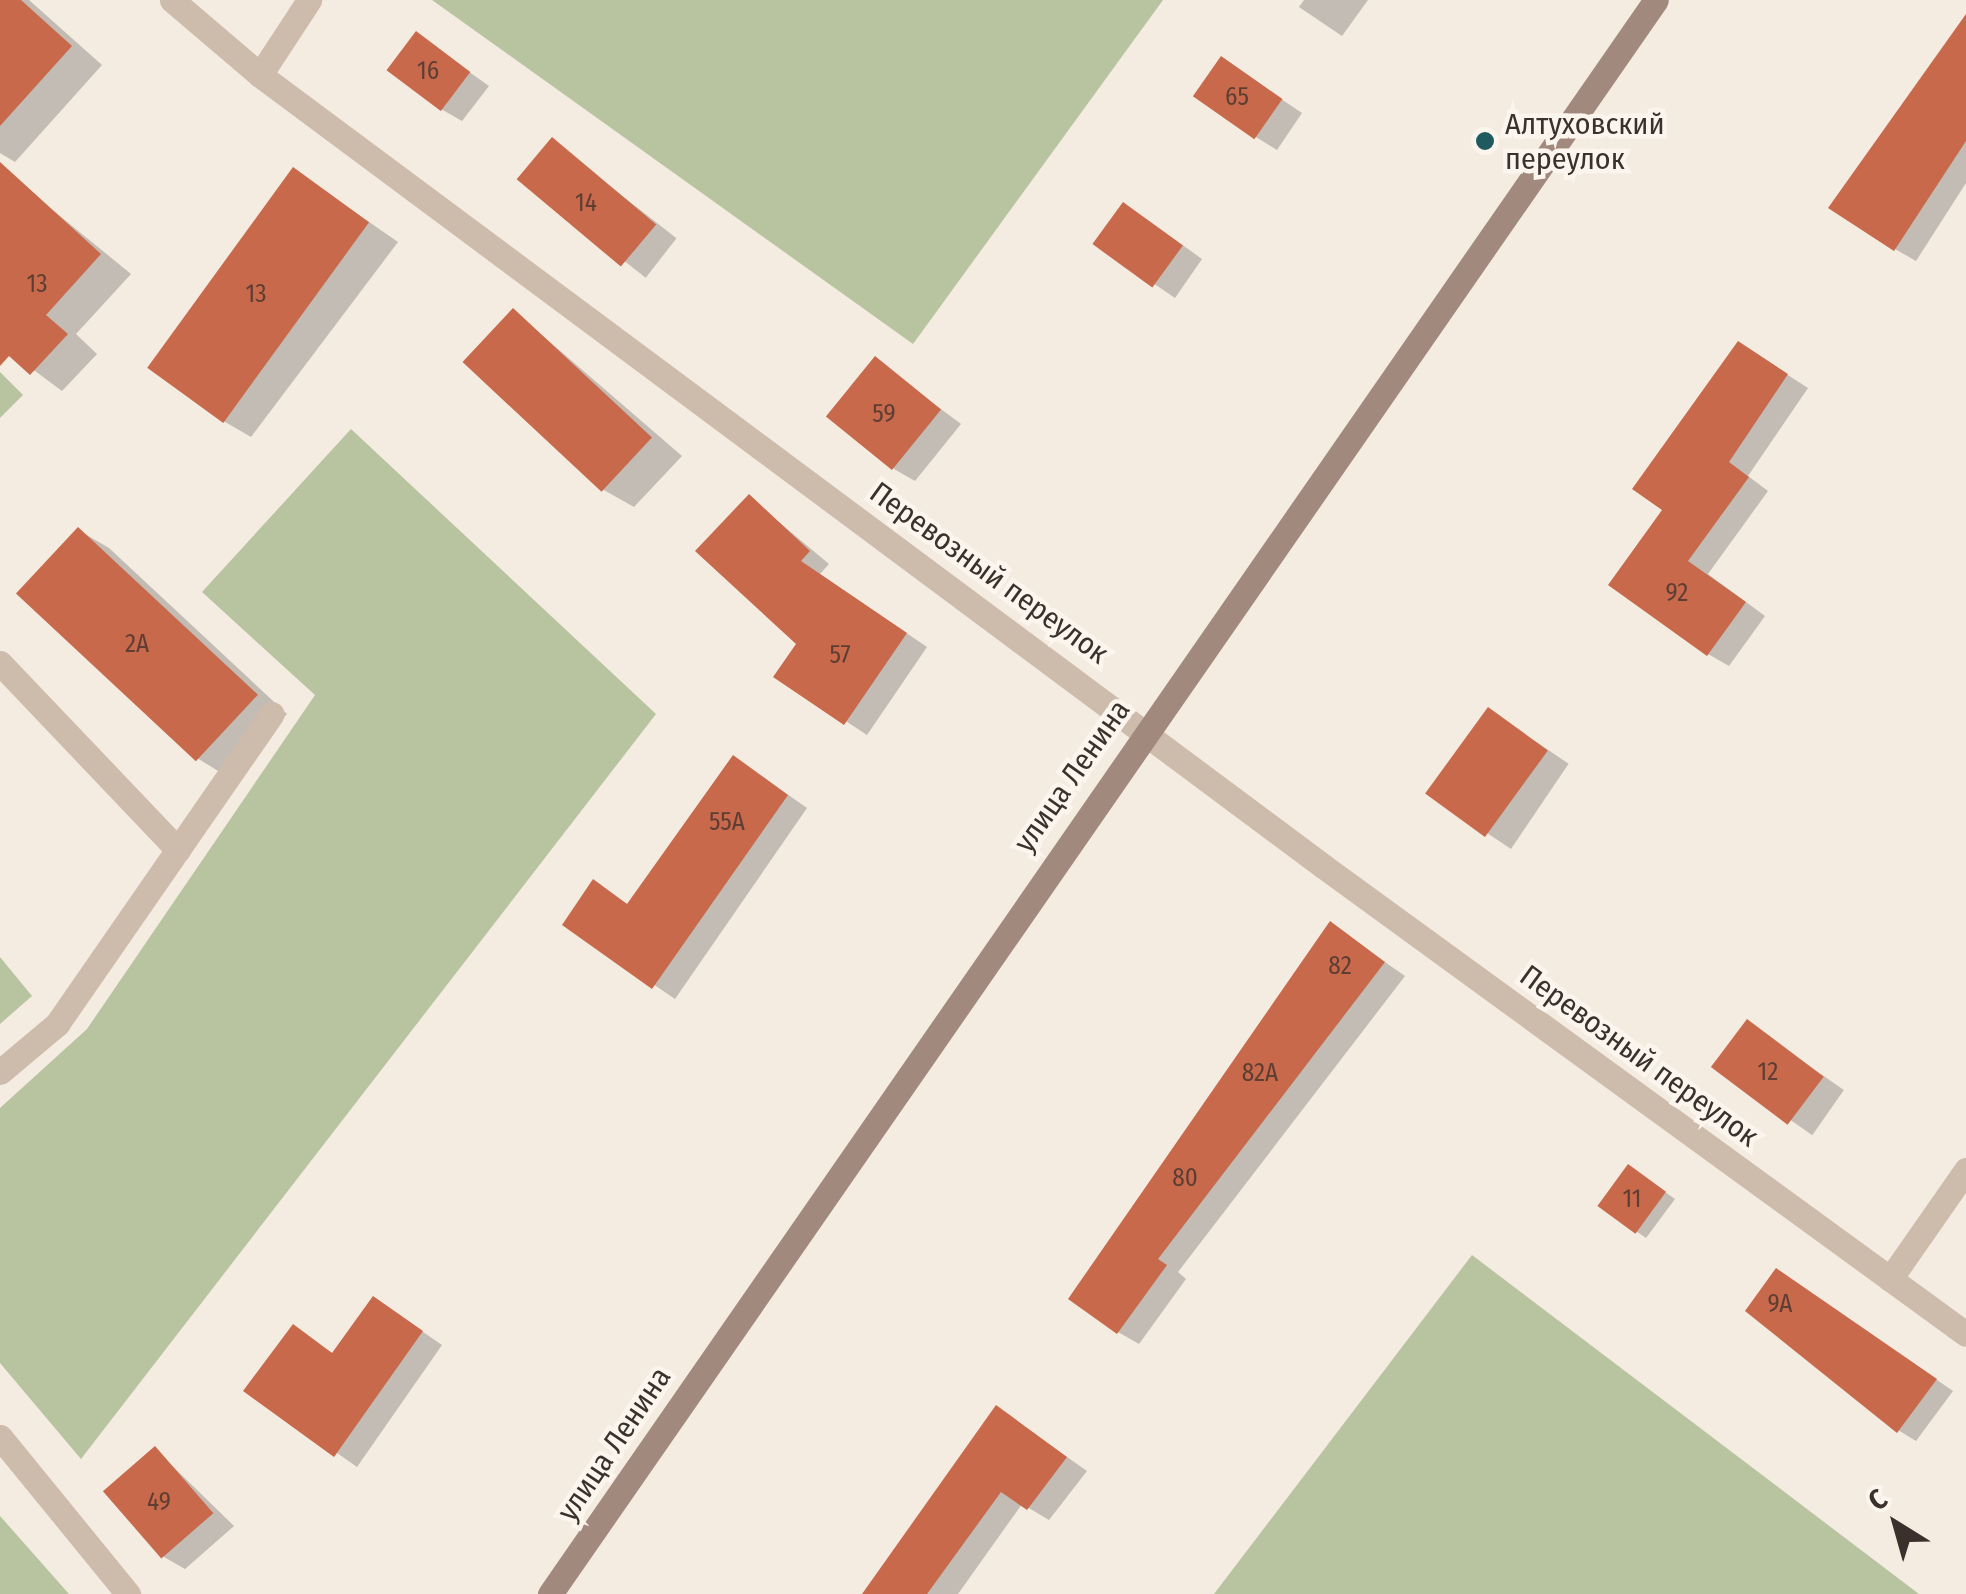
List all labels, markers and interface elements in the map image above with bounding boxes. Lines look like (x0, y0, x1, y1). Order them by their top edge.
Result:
house number: 16 (417, 56, 439, 86)
house number: 65 (1225, 82, 1249, 112)
place label: Алтуховский переулок (1505, 106, 1665, 176)
marker: Алтуховский переулок (1474, 130, 1496, 152)
house number: 14 (575, 188, 597, 218)
house number: 13 (26, 269, 48, 299)
house number: 13 (245, 279, 267, 309)
house number: 59 (872, 399, 896, 429)
street label: Перевозный переулок (863, 474, 1115, 672)
house number: 92 (1666, 578, 1688, 608)
house number: 2А (125, 629, 149, 659)
house number: 57 (829, 640, 851, 670)
street label: улица Ленина (1006, 693, 1138, 859)
house number: 55А (709, 807, 745, 837)
house number: 82 (1328, 951, 1352, 981)
street label: Перевозный переулок (1513, 957, 1765, 1155)
house number: 12 (1758, 1057, 1778, 1087)
house number: 82А (1242, 1058, 1278, 1088)
house number: 80 (1172, 1163, 1198, 1193)
house number: 11 (1622, 1184, 1642, 1214)
house number: 9А (1767, 1289, 1793, 1319)
street label: улица Ленина (549, 1360, 679, 1528)
north arrow (1846, 1474, 1946, 1574)
text: С (1862, 1482, 1893, 1517)
house number: 49 (147, 1487, 171, 1517)

